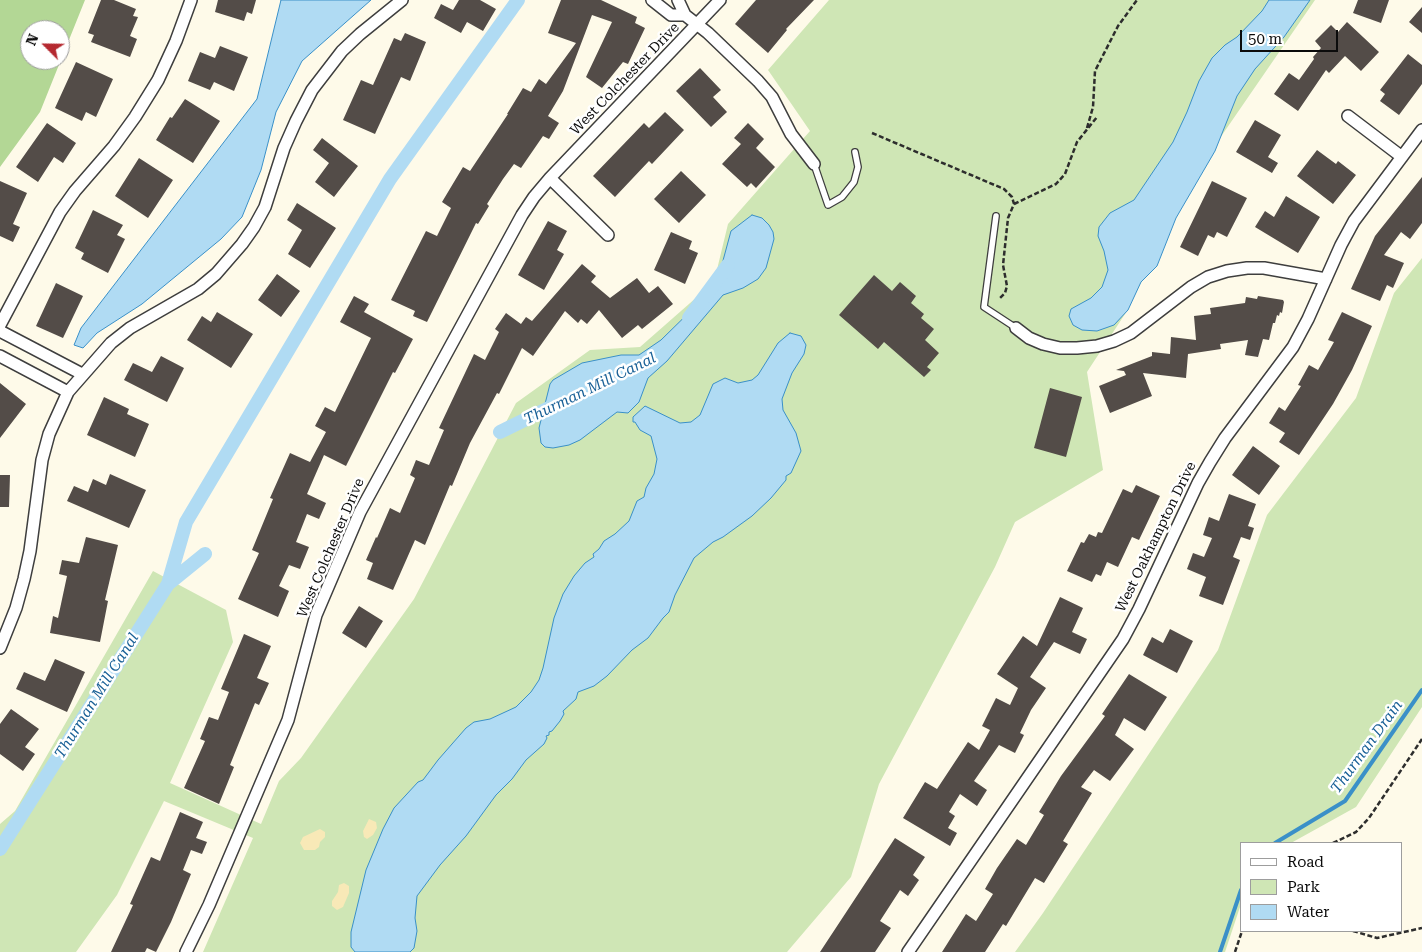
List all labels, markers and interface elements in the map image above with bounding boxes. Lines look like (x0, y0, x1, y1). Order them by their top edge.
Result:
street label: West Colchester Drive (567, 19, 683, 139)
north arrow (20, 20, 70, 70)
scale bar (1242, 20, 1340, 52)
text: 50 m (1248, 30, 1282, 48)
text: N (23, 31, 42, 48)
water label: Thurman Mill Canal (521, 349, 659, 429)
street label: West Oakhampton Drive (1112, 459, 1200, 615)
street label: West Colchester Drive (294, 476, 368, 620)
water label: Thurman Mill Canal (51, 630, 143, 762)
water label: Thurman Drain (1327, 697, 1407, 797)
legend (1240, 842, 1402, 932)
text: Road (1287, 853, 1324, 871)
text: Park (1287, 878, 1320, 896)
text: Water (1287, 903, 1329, 921)

